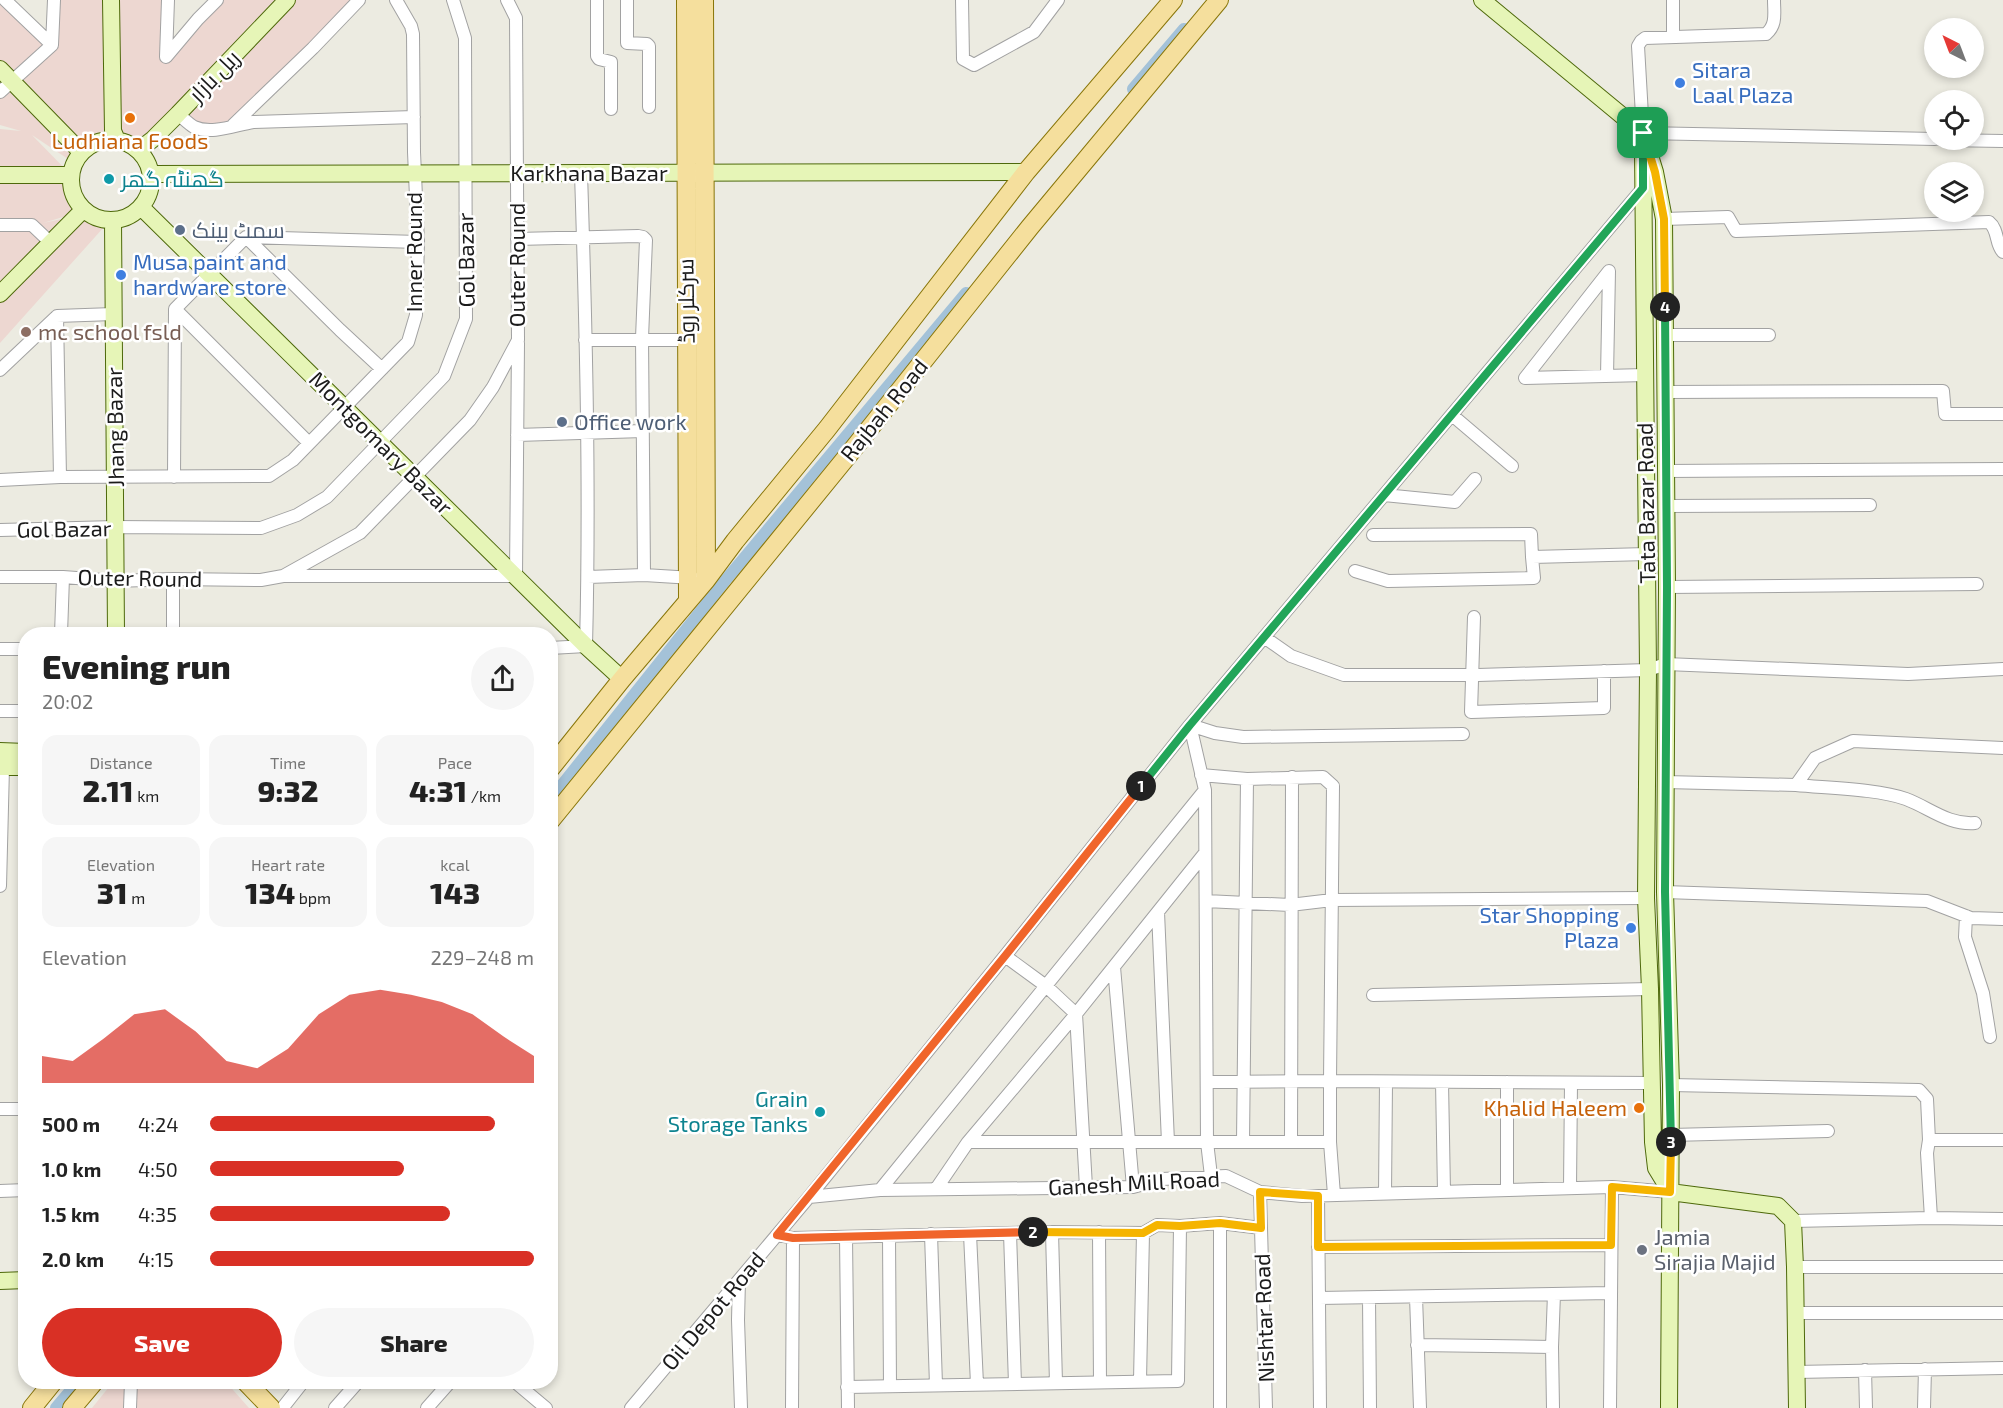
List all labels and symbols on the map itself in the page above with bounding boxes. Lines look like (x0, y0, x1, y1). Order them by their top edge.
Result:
north arrow (1924, 18, 1984, 78)
street label: ریل بازار (181, 44, 246, 109)
place label: Sitara Laal Plaza (1692, 56, 1793, 107)
marker: Sitara Laal Plaza (1673, 76, 1687, 90)
pin (1617, 107, 1668, 158)
marker: Ludhiana Foods (123, 111, 137, 125)
place label: Ludhiana Foods (52, 127, 208, 153)
street label: Karkhana Bazar (510, 159, 668, 185)
place label: گھنٹہ گھر (119, 165, 224, 192)
marker: گھنٹہ گھر (102, 172, 116, 186)
street label: Inner Round (400, 192, 426, 312)
street label: Outer Round (503, 203, 529, 327)
street label: Gol Bazar (451, 212, 479, 308)
place label: سمٹ بینک (192, 216, 285, 242)
marker: سمٹ بینک (173, 223, 187, 237)
place label: Musa paint and hardware store (133, 248, 287, 299)
street label: سرکلر روڈ (671, 258, 700, 344)
marker: Musa paint and hardware store (114, 268, 128, 282)
pin: 4 (1650, 292, 1680, 322)
place label: mc school fsld (38, 318, 182, 344)
marker: mc school fsld (19, 325, 33, 339)
street label: Rajbah Road (834, 353, 933, 466)
street label: Montgomary Bazar (305, 365, 459, 519)
street label: Jhang Bazar (100, 367, 128, 487)
place label: Office work (574, 408, 687, 434)
marker: Office work (555, 415, 569, 429)
street label: Tata Bazar Road (1631, 422, 1659, 584)
street label: Gol Bazar (16, 514, 112, 542)
street label: Outer Round (77, 563, 203, 591)
pin: 1 (1126, 771, 1156, 801)
place label: Star Shopping Plaza (1479, 901, 1619, 952)
marker: Star Shopping Plaza (1624, 921, 1638, 935)
place label: Grain Storage Tanks (668, 1085, 808, 1136)
place label: Khalid Haleem (1483, 1094, 1627, 1120)
marker: Khalid Haleem (1632, 1101, 1646, 1115)
marker: Grain Storage Tanks (813, 1105, 827, 1119)
pin: 3 (1656, 1127, 1686, 1157)
street label: Ganesh Mill Road (1047, 1165, 1221, 1199)
pin: 2 (1018, 1217, 1048, 1247)
place label: Jamia Sirajia Majid (1654, 1223, 1776, 1275)
marker: Jamia Sirajia Majid (1635, 1243, 1649, 1257)
street label: Oil Depot Road (655, 1246, 769, 1375)
street label: Nishtar Road (1248, 1253, 1278, 1383)

